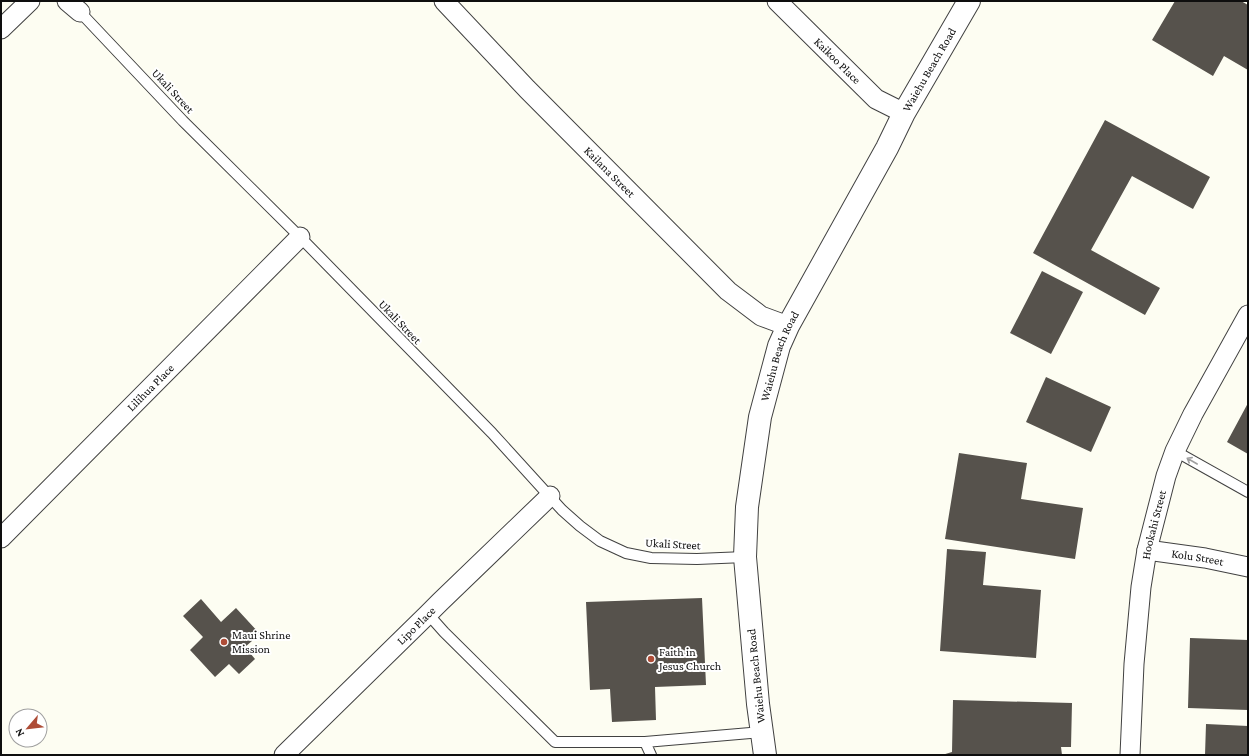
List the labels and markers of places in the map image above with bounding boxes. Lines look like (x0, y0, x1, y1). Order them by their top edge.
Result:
place label: Maui Shrine Mission (232, 628, 290, 656)
marker: Maui Shrine Mission (219, 637, 229, 647)
place label: Faith in Jesus Church (658, 645, 722, 673)
marker: Faith in Jesus Church (646, 654, 656, 664)

